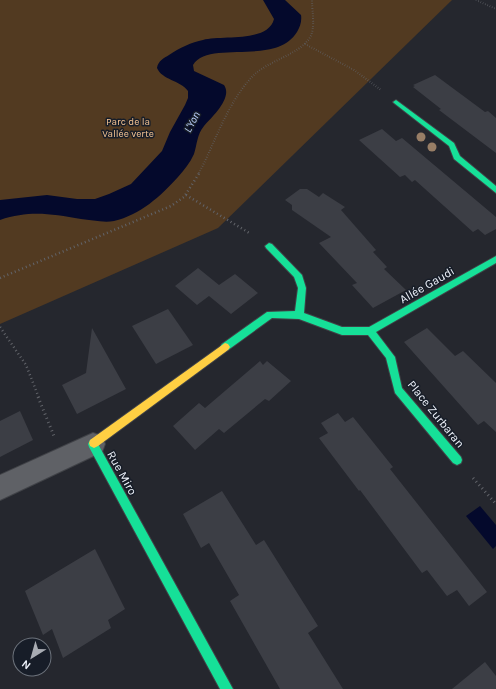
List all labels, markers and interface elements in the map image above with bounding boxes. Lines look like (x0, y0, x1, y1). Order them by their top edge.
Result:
water label: L'Yon (181, 109, 203, 135)
park label: Parc de la Vallée verte (102, 116, 154, 140)
street label: Allée Gaudi (397, 264, 457, 306)
street label: Place Zurbaran (405, 378, 467, 450)
street label: Rue Miro (104, 448, 140, 498)
north arrow (12, 637, 52, 677)
text: N (19, 657, 33, 672)

